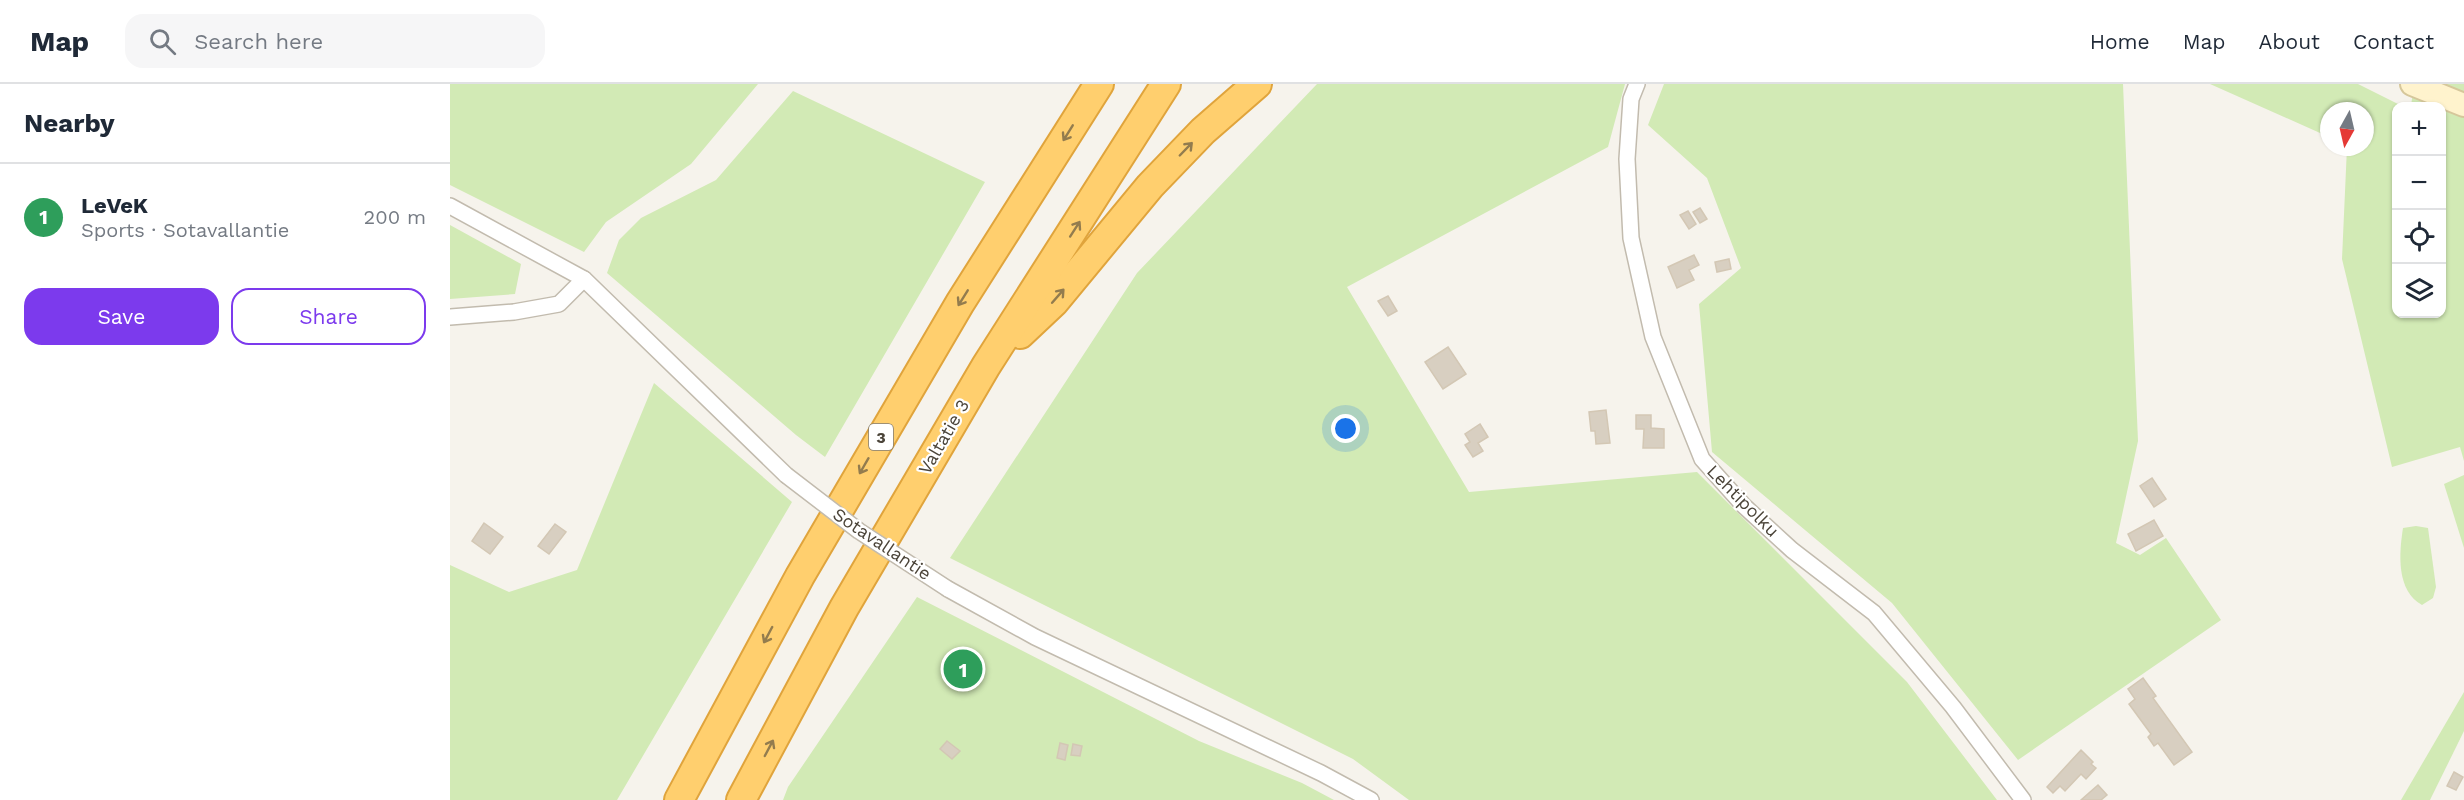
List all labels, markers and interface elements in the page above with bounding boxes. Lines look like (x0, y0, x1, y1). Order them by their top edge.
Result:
search box (125, 14, 545, 68)
text: Map (30, 25, 89, 58)
icon: search (146, 25, 179, 58)
text: Search here (194, 29, 323, 54)
text: Home (2090, 29, 2150, 54)
text: Map (2183, 29, 2226, 54)
text: About (2259, 29, 2320, 54)
text: Contact (2353, 29, 2434, 54)
north arrow (2320, 102, 2374, 156)
map controls (2392, 102, 2446, 318)
button: + (2392, 102, 2446, 156)
text: Nearby (24, 108, 115, 138)
one-way arrow (1062, 124, 1074, 141)
one-way arrow (1178, 142, 1193, 157)
button: − (2392, 156, 2446, 210)
text: LeVeK (81, 193, 148, 218)
text: 1 (39, 205, 48, 229)
text: 200 m (364, 205, 426, 229)
button: locate (2392, 210, 2446, 264)
text: Sports · Sotavallantie (81, 218, 289, 242)
one-way arrow (1069, 221, 1081, 238)
button: layers (2392, 264, 2446, 318)
button: Save (24, 288, 219, 345)
button: Share (231, 288, 426, 345)
one-way arrow (957, 289, 969, 306)
one-way arrow (1051, 289, 1065, 304)
street label: Valtatie 3 (914, 396, 973, 478)
your location (1331, 414, 1360, 443)
road number: 3 (869, 424, 893, 450)
one-way arrow (858, 457, 870, 474)
street label: Lehtipolku (1703, 460, 1784, 541)
street label: Sotavallantie (829, 503, 935, 584)
one-way arrow (762, 626, 773, 644)
pin: 1 (944, 646, 982, 692)
one-way arrow (764, 740, 775, 758)

